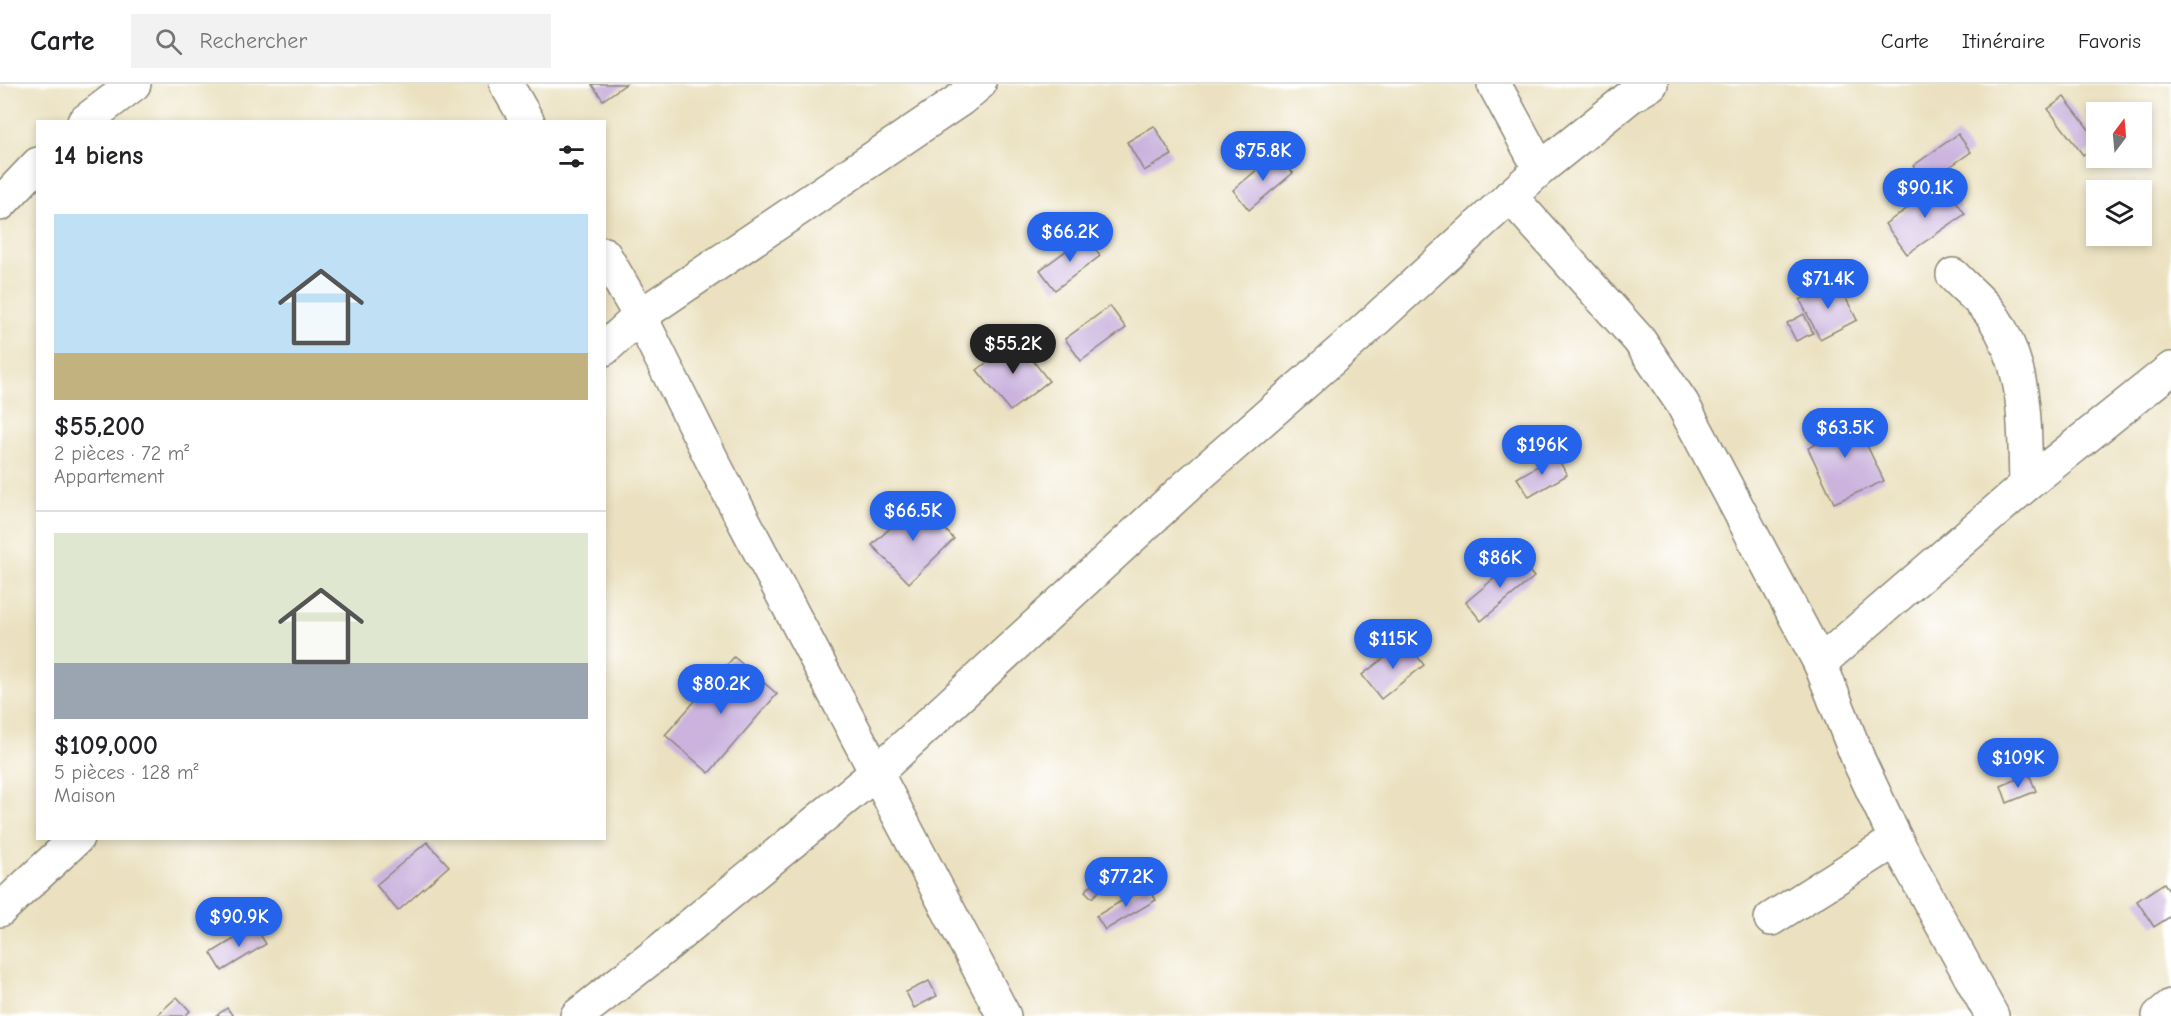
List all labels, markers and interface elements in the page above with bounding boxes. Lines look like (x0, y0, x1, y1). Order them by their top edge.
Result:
search box (131, 14, 551, 68)
text: Carte (30, 25, 95, 57)
icon: search (152, 25, 185, 58)
text: Rechercher (200, 28, 307, 54)
text: Carte (1881, 29, 1929, 53)
text: Itinéraire (1962, 29, 2045, 53)
text: Favoris (2078, 29, 2141, 53)
north arrow (2086, 102, 2152, 168)
map controls (2086, 102, 2152, 246)
pin: $75.8K (1214, 131, 1312, 182)
text: $75.8K (1235, 139, 1291, 162)
icon: filters (555, 140, 588, 173)
text: 14 biens (54, 141, 143, 171)
pin: $90.1K (1876, 168, 1974, 219)
text: $90.1K (1897, 176, 1953, 199)
button: layers (2086, 180, 2152, 246)
pin: $66.2K (1021, 212, 1119, 263)
text: $66.2K (1041, 220, 1099, 243)
icon: home (267, 253, 375, 361)
pin: $71.4K (1779, 259, 1877, 310)
text: $71.4K (1801, 267, 1855, 290)
pin: $55.2K (964, 324, 1062, 375)
text: $55.2K (984, 332, 1042, 355)
pin: $63.5K (1796, 408, 1894, 459)
text: $55,200 (54, 412, 145, 442)
text: $63.5K (1816, 416, 1874, 439)
pin: $196K (1500, 425, 1584, 476)
text: $196K (1516, 433, 1568, 456)
text: 2 pièces · 72 m² (54, 442, 189, 465)
text: Appartement (54, 465, 164, 488)
pin: $66.5K (864, 491, 962, 542)
text: $66.5K (884, 499, 942, 522)
pin: $86K (1464, 538, 1536, 589)
text: $86K (1478, 546, 1522, 569)
icon: home (267, 572, 375, 680)
pin: $115K (1351, 619, 1435, 670)
text: $115K (1368, 627, 1418, 650)
pin: $80.2K (672, 664, 770, 715)
text: $80.2K (692, 672, 750, 695)
text: $109,000 (54, 731, 158, 761)
pin: $109K (1976, 738, 2060, 789)
text: $109K (1991, 746, 2045, 769)
text: 5 pièces · 128 m² (54, 761, 198, 784)
text: Maison (54, 784, 116, 807)
pin: $77.2K (1077, 857, 1175, 908)
text: $77.2K (1099, 865, 1153, 888)
pin: $90.9K (190, 897, 288, 948)
text: $90.9K (209, 905, 269, 928)

